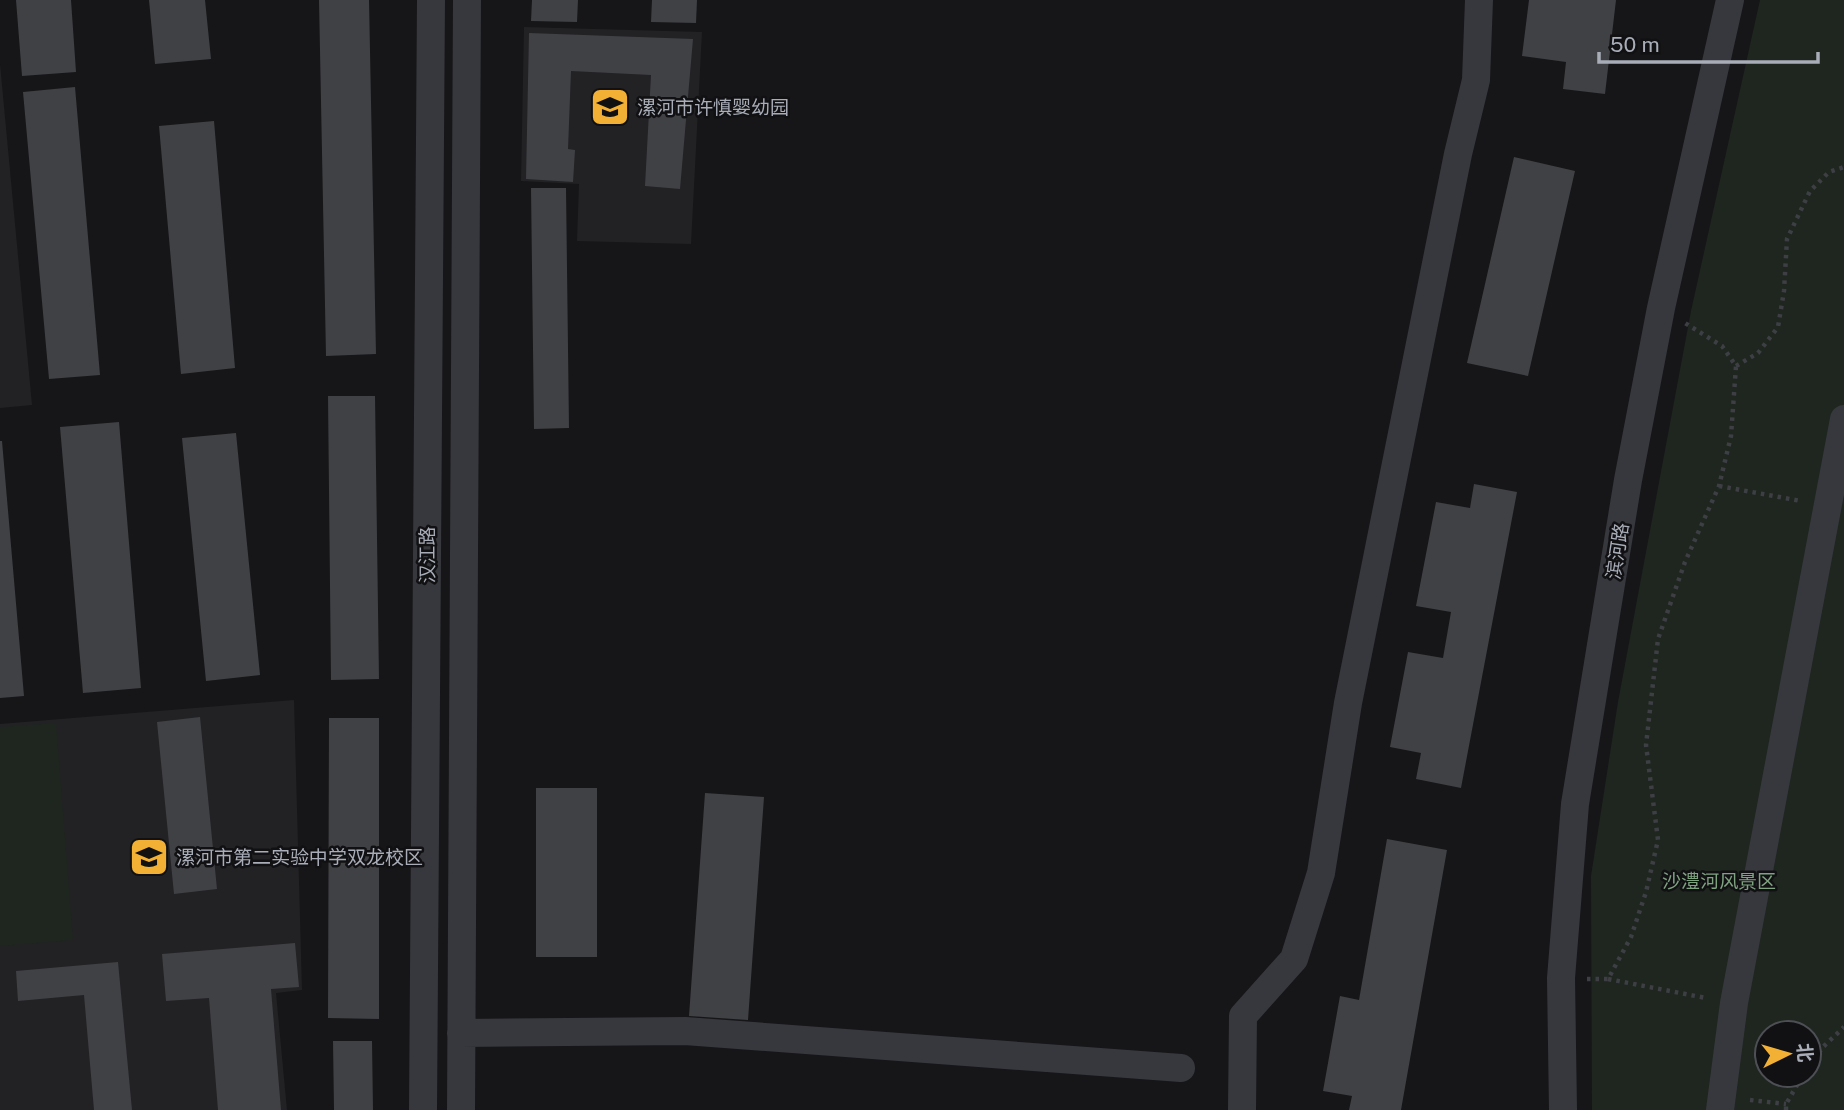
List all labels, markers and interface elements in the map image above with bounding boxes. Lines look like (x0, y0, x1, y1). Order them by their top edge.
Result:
scale bar (1599, 21, 1818, 65)
text: 50 m (1610, 32, 1660, 57)
school or university icon: 漯河市许慎婴幼园 (589, 86, 631, 128)
place label: 漯河市许慎婴幼园 (637, 96, 789, 118)
street label: 滨河路 (1602, 521, 1632, 581)
street label: 汉江路 (416, 526, 438, 584)
school or university icon: 漯河市第二实验中学双龙校区 (128, 836, 170, 878)
place label: 漯河市第二实验中学双龙校区 (176, 846, 423, 868)
park label: 沙澧河风景区 (1662, 870, 1776, 892)
north arrow (1753, 1019, 1823, 1089)
text: 北 (1793, 1042, 1817, 1063)

